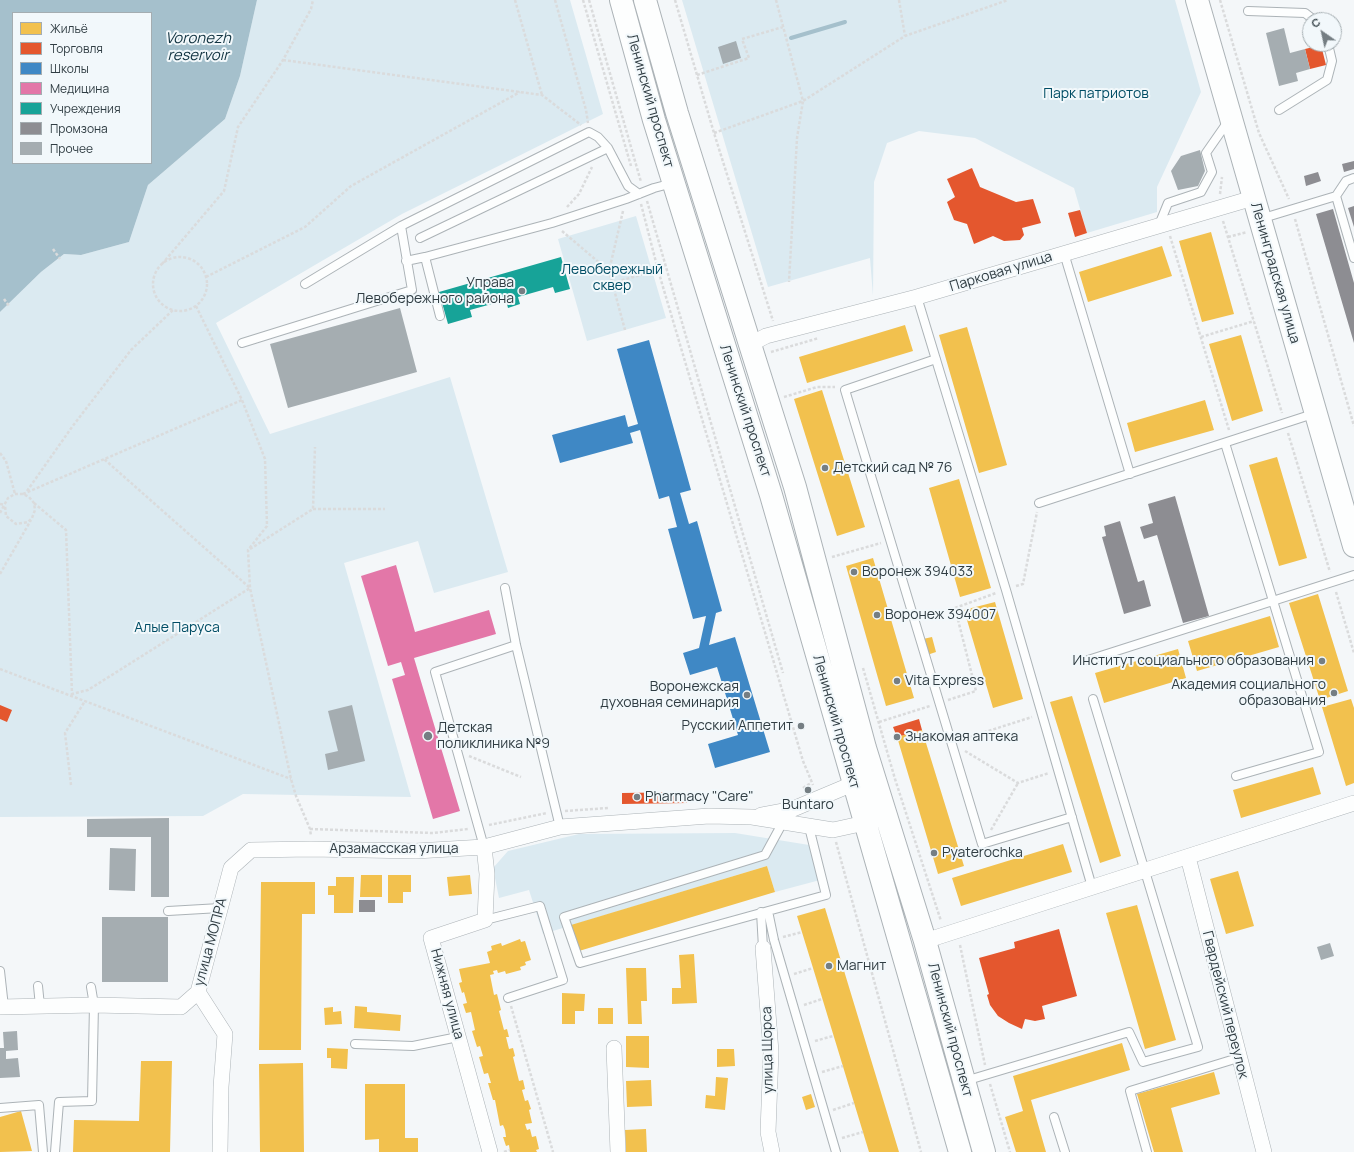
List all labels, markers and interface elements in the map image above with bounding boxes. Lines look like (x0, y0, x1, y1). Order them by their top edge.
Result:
legend (12, 12, 152, 164)
north arrow (1302, 12, 1342, 52)
text: С (1308, 14, 1323, 31)
text: Жильё (50, 20, 88, 37)
water label: Voronezh reservoir (165, 30, 231, 65)
street label: Ленинский проспект (623, 32, 677, 170)
text: Торговля (50, 40, 103, 57)
text: Школы (50, 60, 89, 77)
text: Медицина (50, 80, 109, 97)
park label: Парк патриотов (1043, 86, 1149, 102)
text: Учреждения (50, 100, 121, 117)
text: Промзона (50, 120, 108, 137)
text: Прочее (50, 140, 93, 157)
street label: Ленинградская улица (1247, 201, 1303, 345)
street label: Парковая улица (948, 248, 1054, 296)
park label: Левобережный сквер (561, 262, 663, 294)
place label: Управа Левобережного района (356, 275, 514, 308)
marker: Управа Левобережного района (517, 286, 527, 296)
street label: Ленинский проспект (716, 343, 774, 479)
place label: Детский сад № 76 (833, 460, 952, 476)
marker: Детский сад № 76 (820, 463, 830, 473)
place label: Воронеж 394033 (862, 564, 973, 580)
marker: Воронеж 394033 (849, 567, 859, 577)
place label: Воронеж 394007 (885, 607, 996, 623)
marker: Воронеж 394007 (872, 610, 882, 620)
park label: Алые Паруса (134, 620, 220, 636)
street label: Ленинский проспект (809, 653, 863, 791)
place label: Институт социального образования (1073, 653, 1314, 669)
marker: Институт социального образования (1317, 656, 1327, 666)
place label: Vita Express (905, 673, 984, 689)
marker: Vita Express (892, 676, 902, 686)
place label: Академия социального образования (1171, 677, 1326, 710)
place label: Воронежская духовная семинария (600, 679, 739, 712)
marker: Академия социального образования (1329, 688, 1339, 698)
marker: Воронежская духовная семинария (742, 690, 752, 700)
place label: Русский Аппетит (681, 718, 793, 734)
place label: Детская поликлиника №9 (437, 720, 550, 752)
marker: Русский Аппетит (796, 721, 806, 731)
place label: Знакомая аптека (905, 729, 1018, 745)
marker: Детская поликлиника №9 (422, 730, 434, 742)
marker: Знакомая аптека (892, 732, 902, 742)
marker: Buntaro (803, 785, 813, 795)
place label: Pharmacy "Care" (645, 789, 754, 805)
marker: Pharmacy "Care" (632, 792, 642, 802)
place label: Buntaro (782, 797, 834, 813)
street label: Арзамасская улица (329, 841, 459, 857)
place label: Pyaterochka (942, 845, 1023, 861)
marker: Pyaterochka (929, 848, 939, 858)
street label: улица МОПРА (191, 896, 231, 988)
street label: Гвардейский переулок (1198, 929, 1252, 1081)
street label: Нижняя улица (427, 947, 467, 1041)
place label: Магнит (837, 958, 886, 974)
marker: Магнит (824, 961, 834, 971)
street label: Ленинский проспект (924, 961, 976, 1099)
street label: улица Щорса (759, 1006, 777, 1094)

